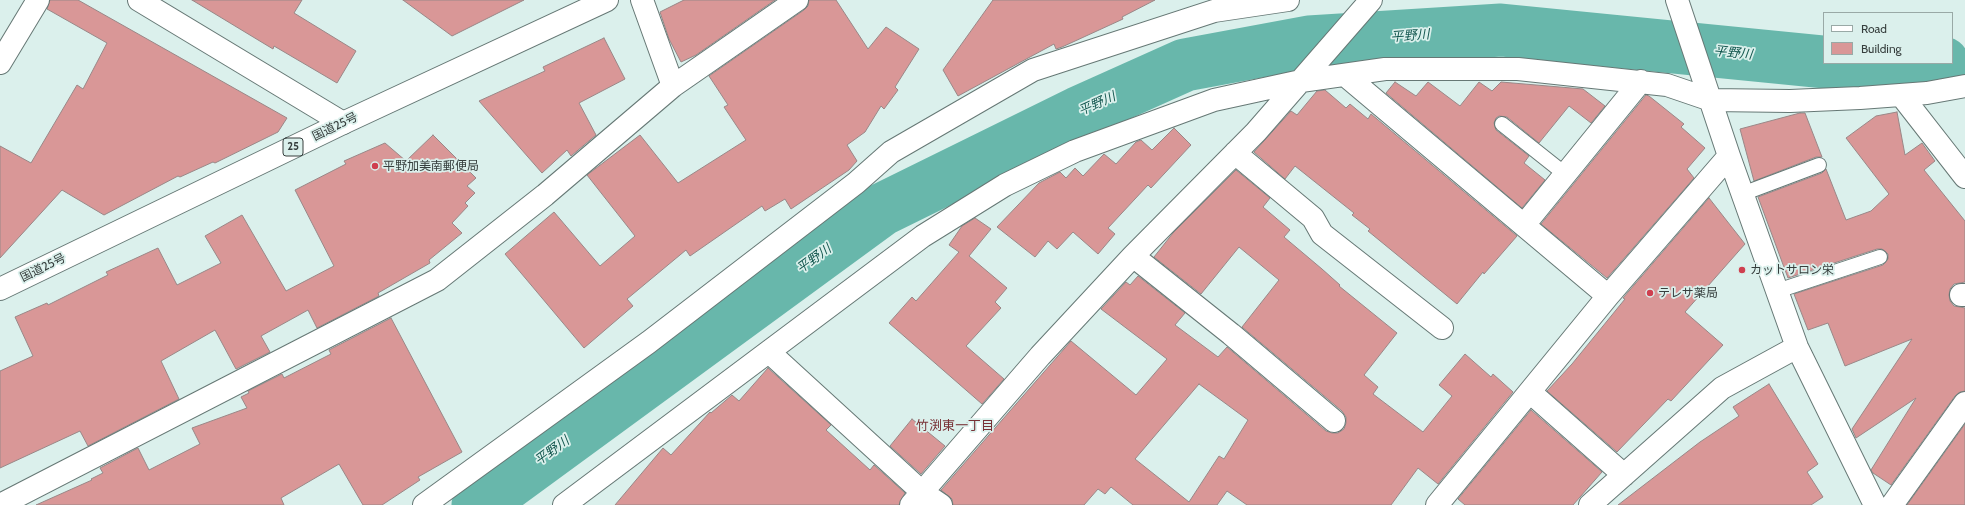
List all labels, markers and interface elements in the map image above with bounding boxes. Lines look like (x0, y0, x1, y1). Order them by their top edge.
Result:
legend (1823, 12, 1953, 64)
text: Road (1861, 21, 1887, 36)
water label: 平野川 (1390, 27, 1430, 45)
text: Building (1861, 41, 1902, 56)
water label: 平野川 (1713, 43, 1753, 63)
water label: 平野川 (1076, 89, 1118, 119)
street label: 国道25号 (310, 110, 360, 144)
road number: 25 (283, 138, 303, 156)
place label: 平野加美南郵便局 (383, 159, 479, 173)
marker: 平野加美南郵便局 (370, 161, 380, 171)
water label: 平野川 (794, 241, 834, 277)
street label: 国道25号 (18, 251, 68, 285)
place label: カットサロン栄 (1750, 263, 1834, 277)
marker: カットサロン栄 (1737, 265, 1747, 275)
place label: テレサ薬局 (1658, 286, 1718, 300)
marker: テレサ薬局 (1645, 288, 1655, 298)
district label: 竹渕東一丁目 (916, 418, 994, 434)
water label: 平野川 (532, 433, 572, 469)

